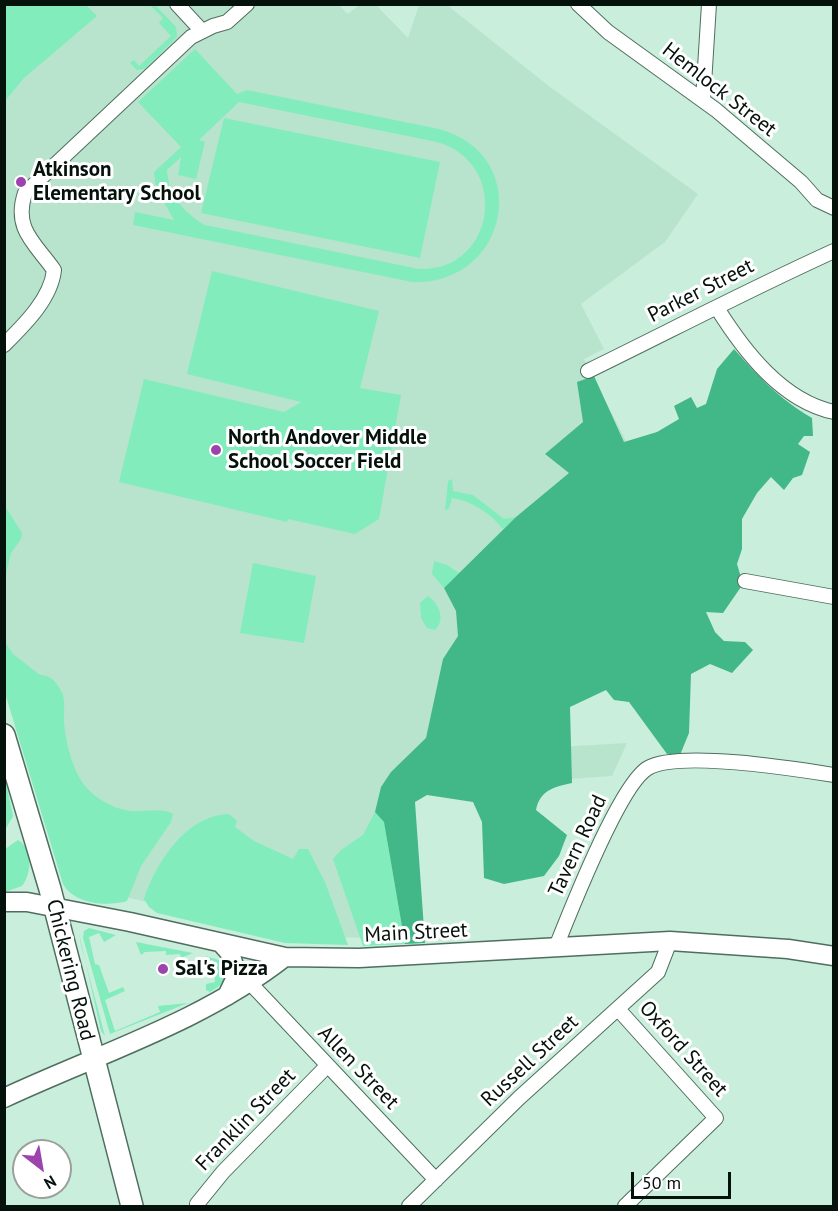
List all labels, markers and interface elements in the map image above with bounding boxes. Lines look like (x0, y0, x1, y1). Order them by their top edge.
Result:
street label: Hemlock Street (657, 38, 781, 142)
place label: Atkinson Elementary School (33, 157, 201, 207)
marker: Atkinson Elementary School (14, 175, 28, 189)
street label: Parker Street (644, 254, 758, 328)
place label: North Andover Middle School Soccer Field (228, 425, 427, 475)
marker: North Andover Middle School Soccer Field (209, 443, 223, 457)
street label: Tavern Road (544, 791, 612, 901)
street label: Chickering Road (40, 897, 100, 1043)
street label: Main Street (364, 918, 468, 948)
place label: Sal's Pizza (175, 956, 268, 982)
marker: Sal's Pizza (156, 962, 170, 976)
street label: Oxford Street (634, 996, 732, 1102)
street label: Russell Street (476, 1010, 584, 1112)
street label: Allen Street (312, 1021, 404, 1115)
street label: Franklin Street (191, 1064, 301, 1176)
north arrow (12, 1139, 72, 1199)
scale bar (634, 1160, 734, 1198)
text: N (41, 1171, 60, 1194)
text: 50 m (642, 1171, 681, 1194)

